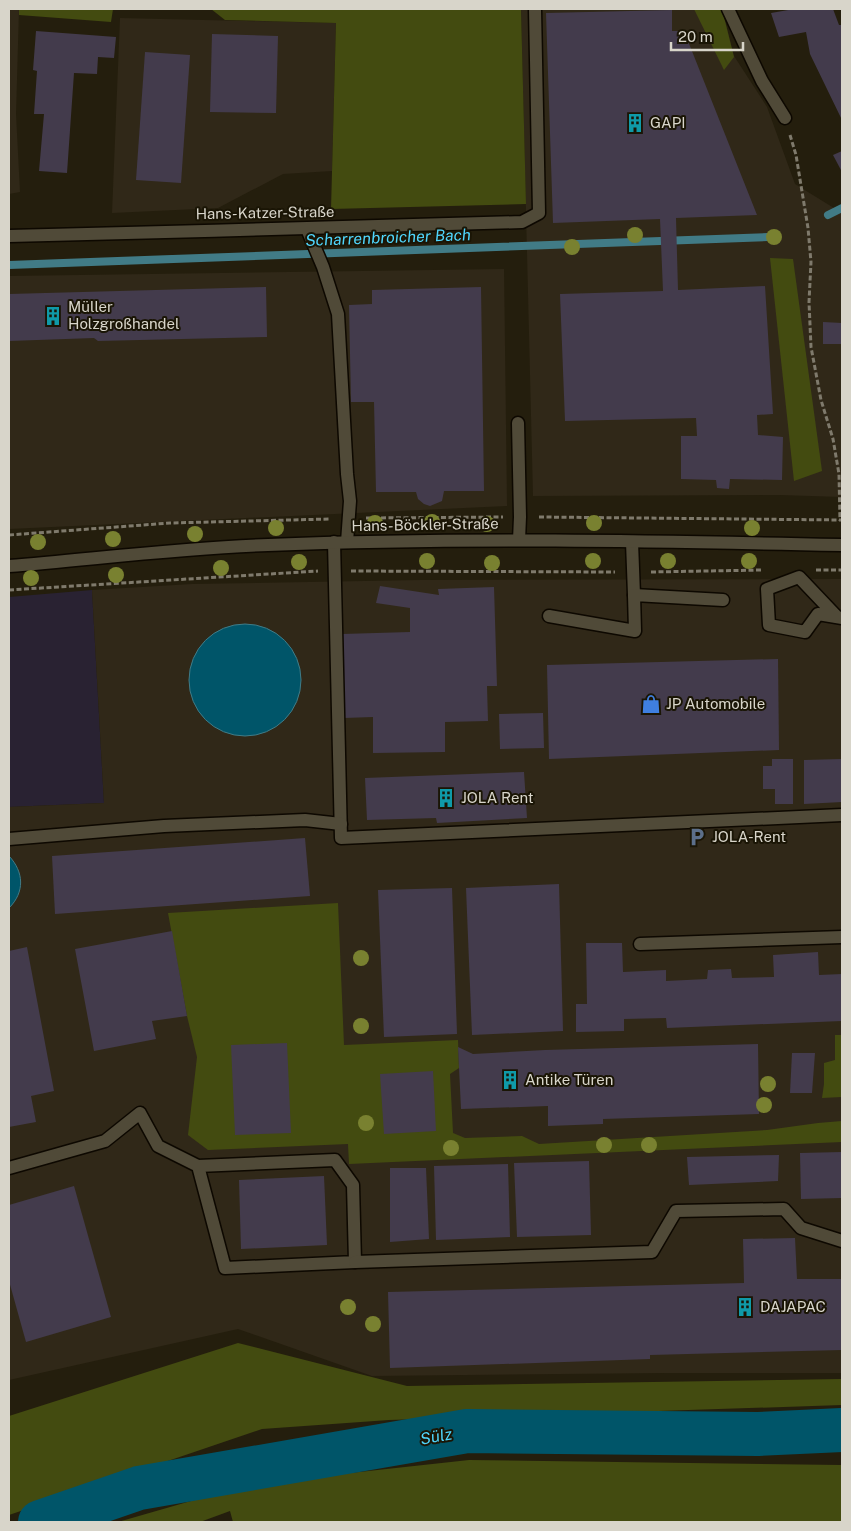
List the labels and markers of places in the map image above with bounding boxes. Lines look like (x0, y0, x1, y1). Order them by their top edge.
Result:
building icon: GAPI (624, 112, 646, 134)
place label: GAPI (650, 114, 686, 131)
place label: Müller Holzgroßhandel (68, 298, 180, 332)
building icon: Müller Holzgroßhandel (42, 305, 64, 327)
shop icon: JP Automobile (640, 693, 662, 715)
place label: JP Automobile (666, 695, 765, 712)
building icon: JOLA Rent (435, 787, 457, 809)
place label: JOLA Rent (461, 789, 534, 806)
parking icon: JOLA-Rent (686, 826, 708, 848)
place label: JOLA-Rent (712, 828, 786, 845)
building icon: Antike Türen (499, 1069, 521, 1091)
place label: Antike Türen (525, 1071, 614, 1088)
building icon: DAJAPAC (734, 1296, 756, 1318)
place label: DAJAPAC (760, 1298, 826, 1315)

